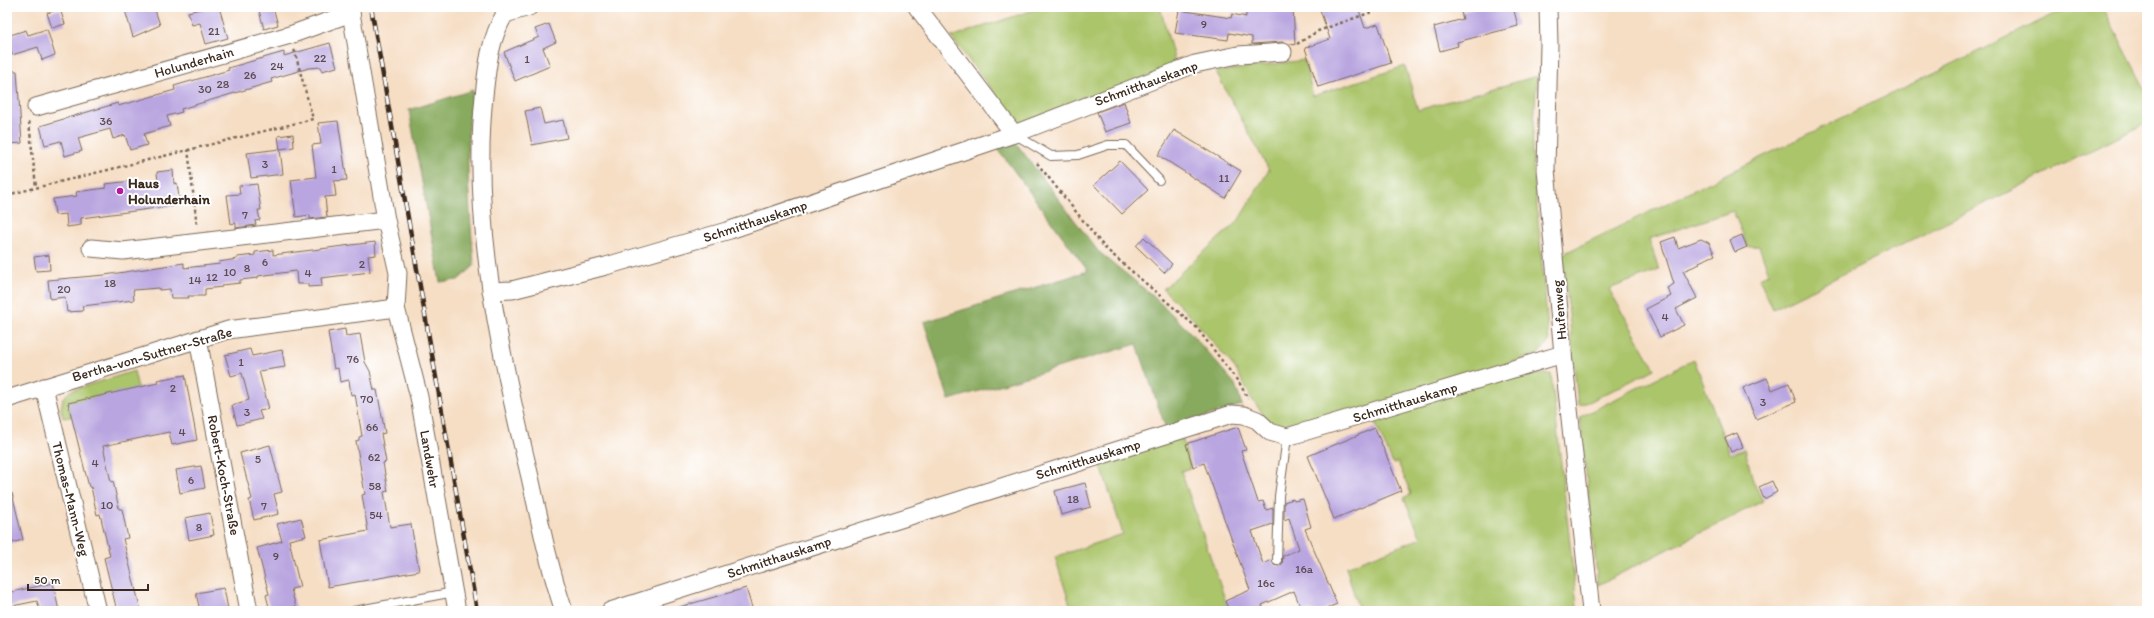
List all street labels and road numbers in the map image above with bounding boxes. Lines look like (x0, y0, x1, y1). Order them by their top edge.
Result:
street label: Holunderhain (152, 43, 236, 82)
street label: Schmitthauskamp (1092, 57, 1200, 110)
street label: Schmitthauskamp (701, 197, 809, 246)
street label: Hufenweg (1548, 278, 1571, 341)
street label: Bertha-von-Suttner-Straße (70, 323, 234, 385)
street label: Schmitthauskamp (1351, 378, 1460, 426)
street label: Robert-Koch-Straße (204, 413, 244, 537)
street label: Landwehr (416, 429, 443, 490)
street label: Schmitthauskamp (1034, 435, 1143, 483)
street label: Thomas-Mann-Weg (48, 440, 93, 559)
street label: Schmitthauskamp (725, 533, 833, 582)

